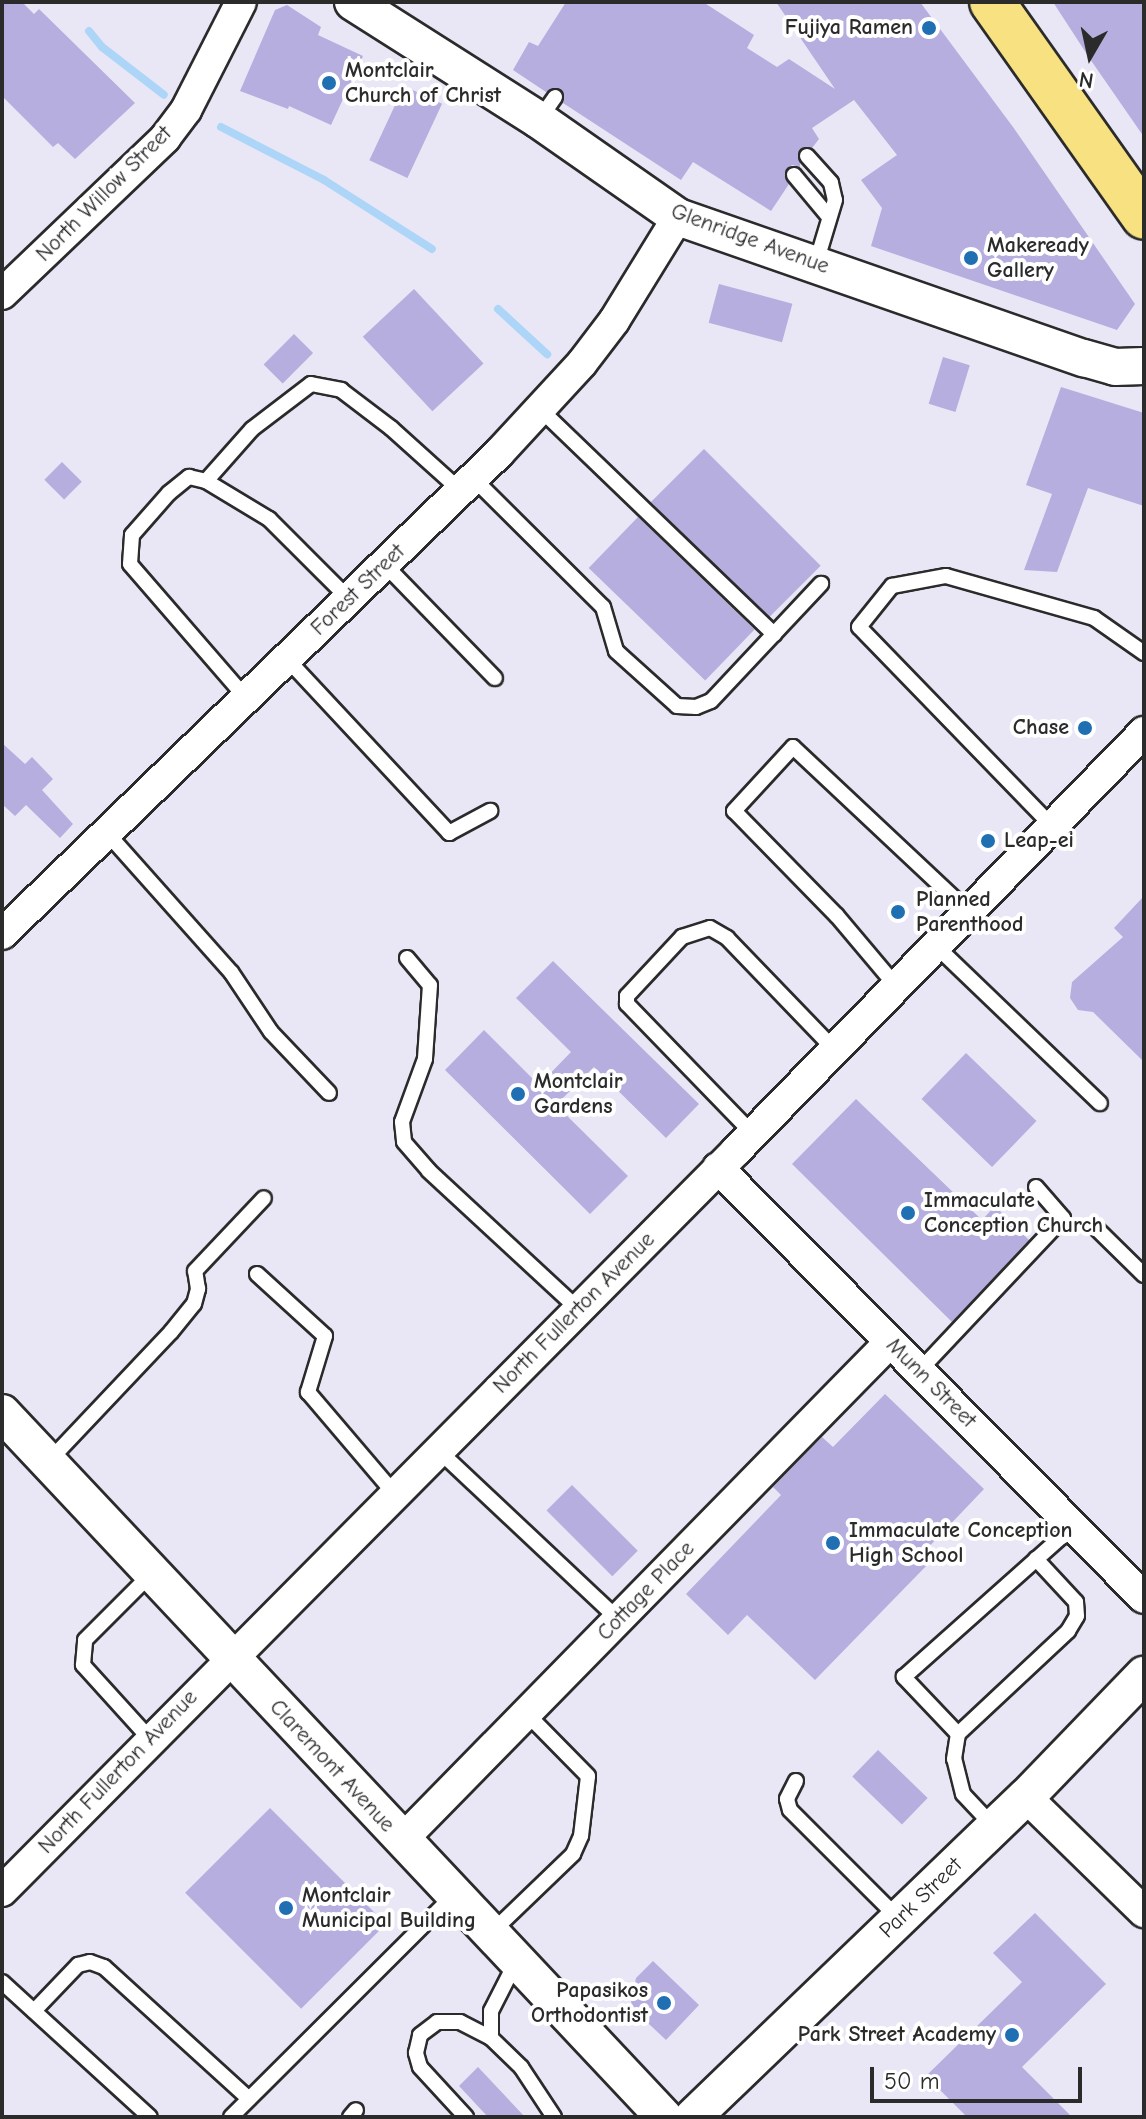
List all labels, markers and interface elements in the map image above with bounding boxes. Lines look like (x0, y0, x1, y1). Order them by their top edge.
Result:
place label: Fujiya Ramen (785, 15, 913, 41)
north arrow (1050, 16, 1130, 96)
marker: Fujiya Ramen (920, 19, 938, 37)
place label: Montclair Church of Christ (345, 57, 501, 108)
text: N (1077, 66, 1095, 94)
marker: Montclair Church of Christ (320, 74, 338, 92)
street label: North Willow Street (31, 121, 177, 267)
street label: Glenridge Avenue (667, 198, 833, 280)
place label: Makeready Gallery (987, 232, 1089, 284)
marker: Makeready Gallery (962, 249, 980, 267)
street label: Forest Street (306, 539, 410, 641)
place label: Chase (1013, 715, 1069, 741)
marker: Chase (1076, 719, 1094, 737)
place label: Leap-ei (1004, 828, 1074, 854)
marker: Leap-ei (979, 832, 997, 850)
place label: Planned Parenthood (916, 886, 1023, 938)
marker: Planned Parenthood (887, 901, 909, 923)
place label: Montclair Gardens (534, 1068, 623, 1120)
marker: Montclair Gardens (509, 1085, 527, 1103)
place label: Immaculate Conception Church (924, 1187, 1103, 1238)
marker: Immaculate Conception Church (899, 1204, 917, 1222)
street label: North Fullerton Avenue (488, 1227, 660, 1399)
street label: Munn Street (880, 1332, 982, 1434)
place label: Immaculate Conception High School (849, 1517, 1072, 1568)
marker: Immaculate Conception High School (824, 1534, 842, 1552)
street label: Cottage Place (592, 1536, 700, 1646)
street label: North Fullerton Avenue (33, 1685, 203, 1859)
street label: Claremont Avenue (264, 1694, 400, 1838)
street label: Park Street (874, 1852, 968, 1944)
place label: Montclair Municipal Building (302, 1882, 476, 1934)
marker: Montclair Municipal Building (277, 1899, 295, 1917)
place label: Papasikos Orthodontist (531, 1977, 648, 2028)
marker: Papasikos Orthodontist (655, 1994, 673, 2012)
place label: Park Street Academy (798, 2022, 996, 2048)
marker: Park Street Academy (1003, 2026, 1021, 2044)
scale bar (874, 2051, 1086, 2101)
text: 50 m (884, 2067, 940, 2095)

